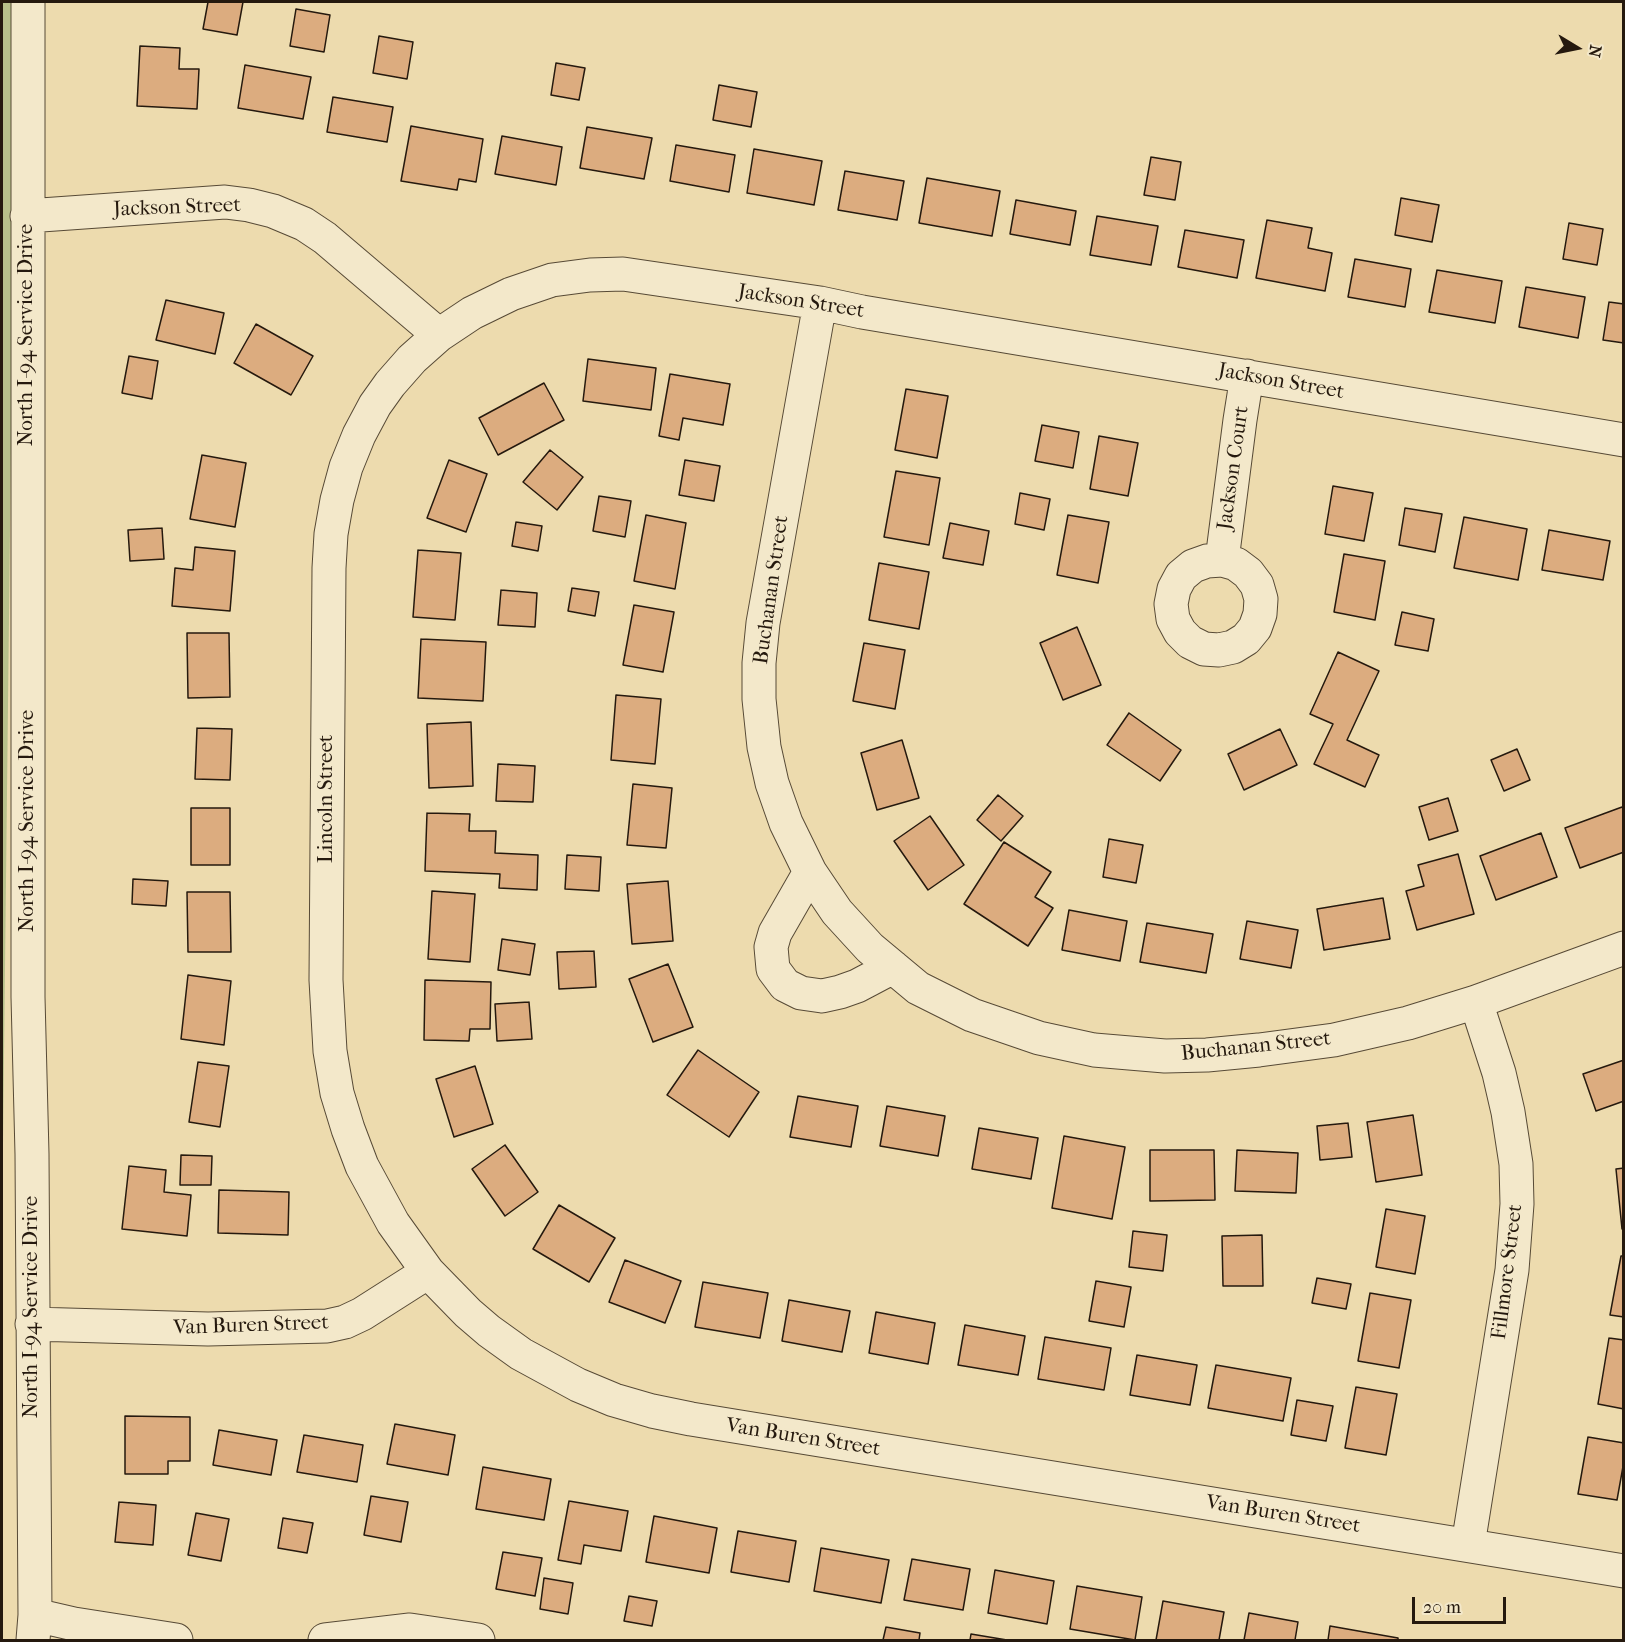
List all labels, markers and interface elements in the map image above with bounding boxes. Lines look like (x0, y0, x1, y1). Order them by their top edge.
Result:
north arrow (1547, 18, 1607, 78)
text: N (1585, 44, 1606, 59)
street label: Jackson Street (113, 193, 241, 223)
street label: North I-94 Service Drive (14, 224, 40, 446)
street label: Jackson Street (736, 280, 866, 324)
street label: Jackson Street (1216, 359, 1346, 405)
street label: Jackson Court (1213, 404, 1255, 532)
street label: Buchanan Street (749, 514, 795, 666)
street label: North I-94 Service Drive (15, 710, 41, 932)
street label: Lincoln Street (314, 735, 340, 863)
street label: Buchanan Street (1180, 1027, 1332, 1067)
street label: North I-94 Service Drive (19, 1196, 45, 1418)
street label: Fillmore Street (1487, 1203, 1529, 1341)
street label: Van Buren Street (173, 1311, 329, 1341)
street label: Van Buren Street (724, 1413, 882, 1463)
street label: Van Buren Street (1204, 1490, 1362, 1540)
scale bar (1415, 1585, 1510, 1623)
text: 20 m (1423, 1597, 1461, 1618)

